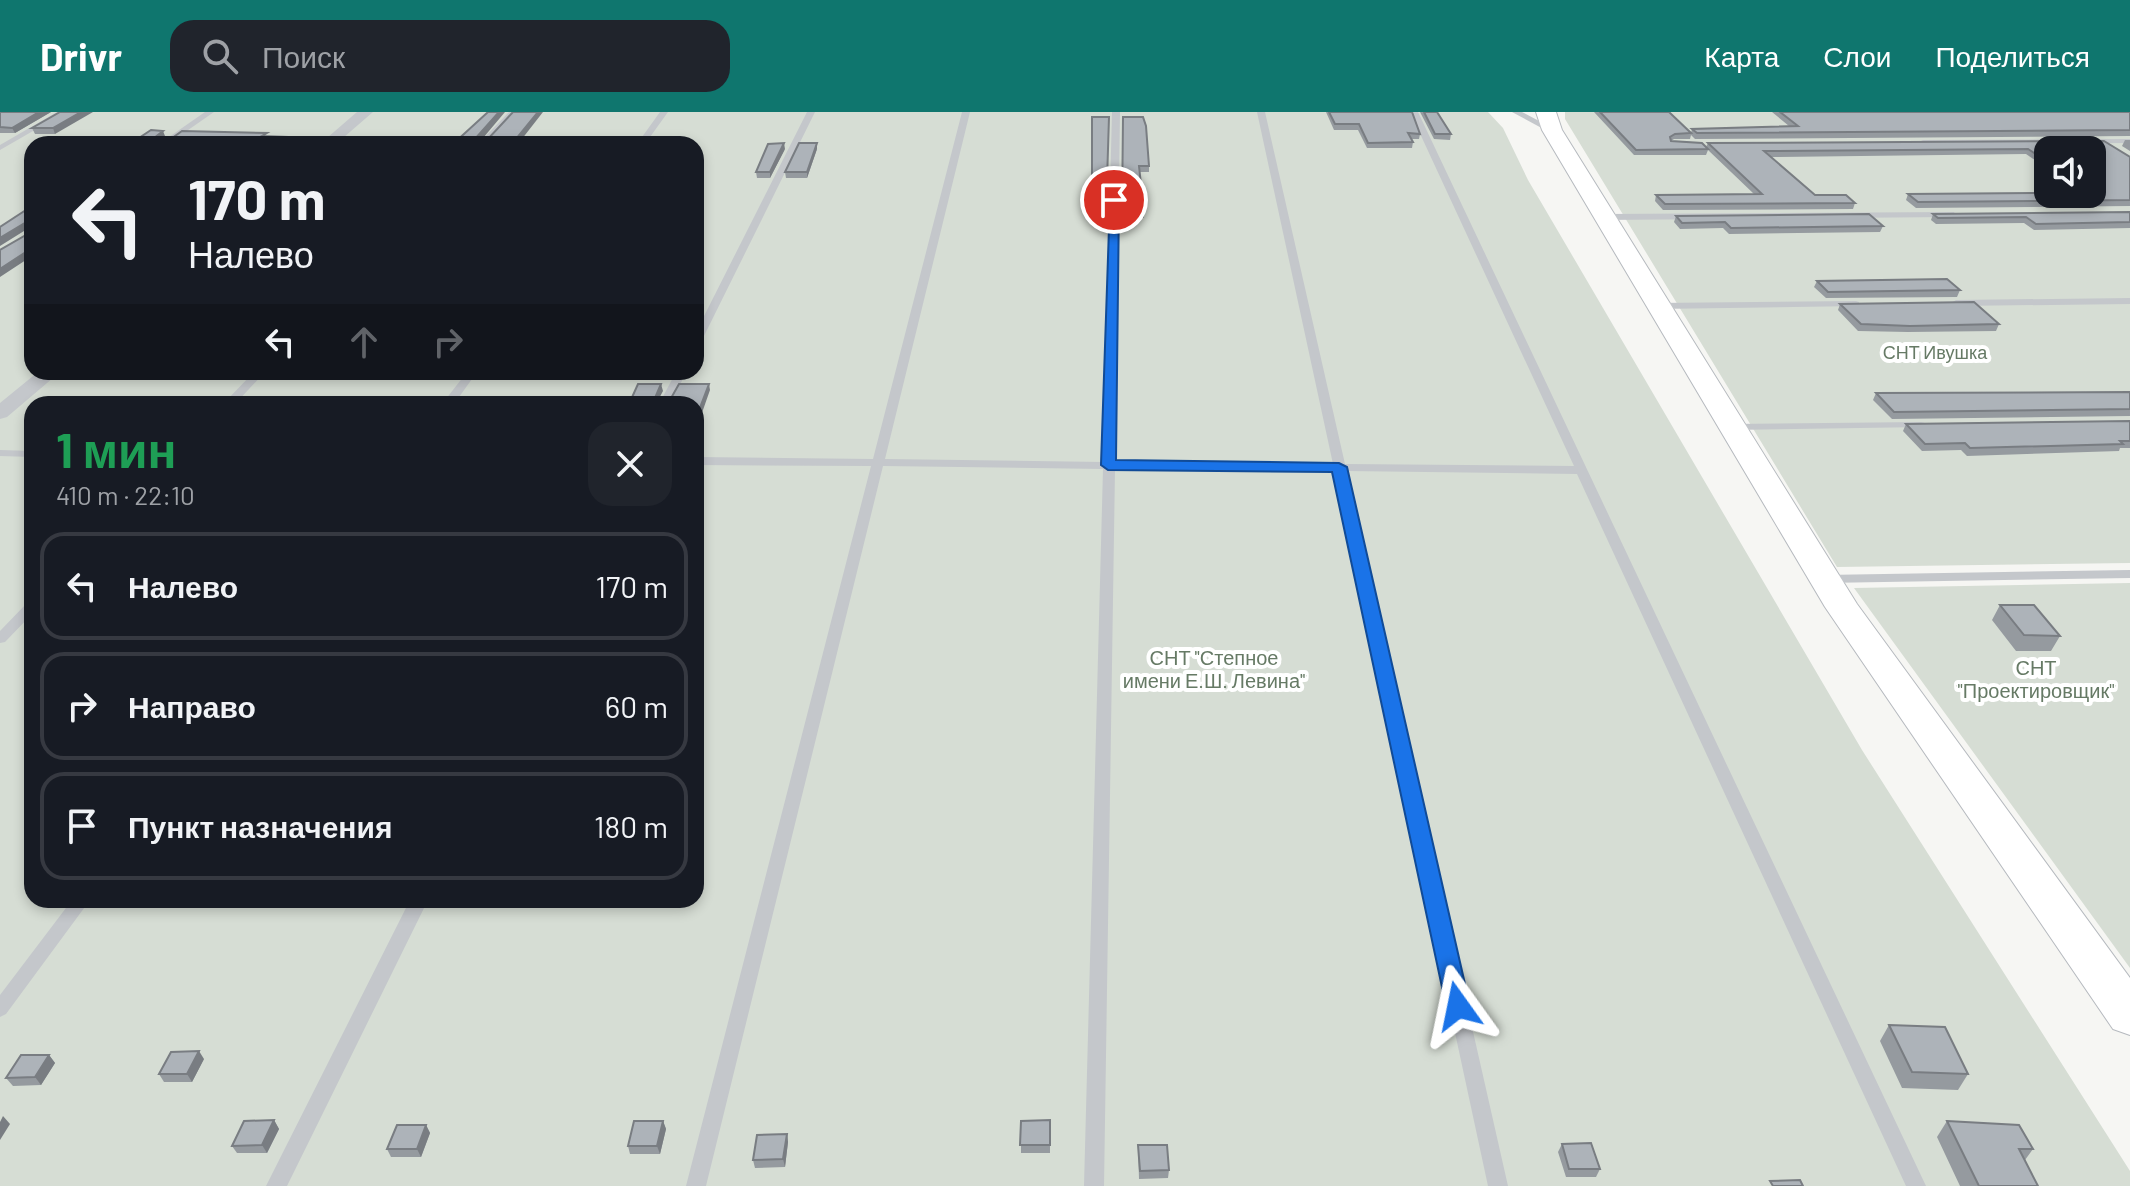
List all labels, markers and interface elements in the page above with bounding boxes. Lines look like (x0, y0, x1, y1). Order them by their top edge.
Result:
search box (170, 20, 730, 92)
text: Drivr (40, 33, 122, 79)
icon: search (198, 34, 242, 78)
text: Поиск (262, 38, 345, 74)
text: Карта (1704, 39, 1779, 73)
text: Слои (1823, 39, 1891, 73)
text: Поделиться (1935, 39, 2090, 73)
map controls (2034, 136, 2106, 208)
button: sound (2034, 136, 2106, 208)
text: 170 m (188, 164, 325, 231)
pin (1080, 166, 1148, 234)
icon: left (56, 168, 160, 272)
icon: arrive (1092, 178, 1136, 222)
text: Налево (188, 232, 314, 275)
icon: left (258, 320, 302, 364)
icon: ahead (342, 320, 386, 364)
icon: right (426, 320, 470, 364)
park label: СНТ Ивушка (1883, 341, 1988, 363)
text: 1 мин (56, 420, 177, 478)
button: close (588, 422, 672, 506)
text: 410 m · 22:10 (56, 479, 195, 510)
icon: left (60, 564, 104, 608)
text: Налево (128, 568, 238, 604)
text: 170 m (596, 568, 668, 604)
park label: СНТ "Степное имени Е.Ш. Левина" (1123, 645, 1305, 692)
park label: СНТ "Проектировщик" (1958, 655, 2114, 702)
icon: right (60, 684, 104, 728)
text: Направо (128, 688, 256, 724)
text: 60 m (605, 688, 668, 724)
icon: arrive (60, 804, 104, 848)
text: Пункт назначения (128, 808, 392, 844)
text: 180 m (594, 808, 668, 844)
position arrow (1416, 964, 1500, 1048)

